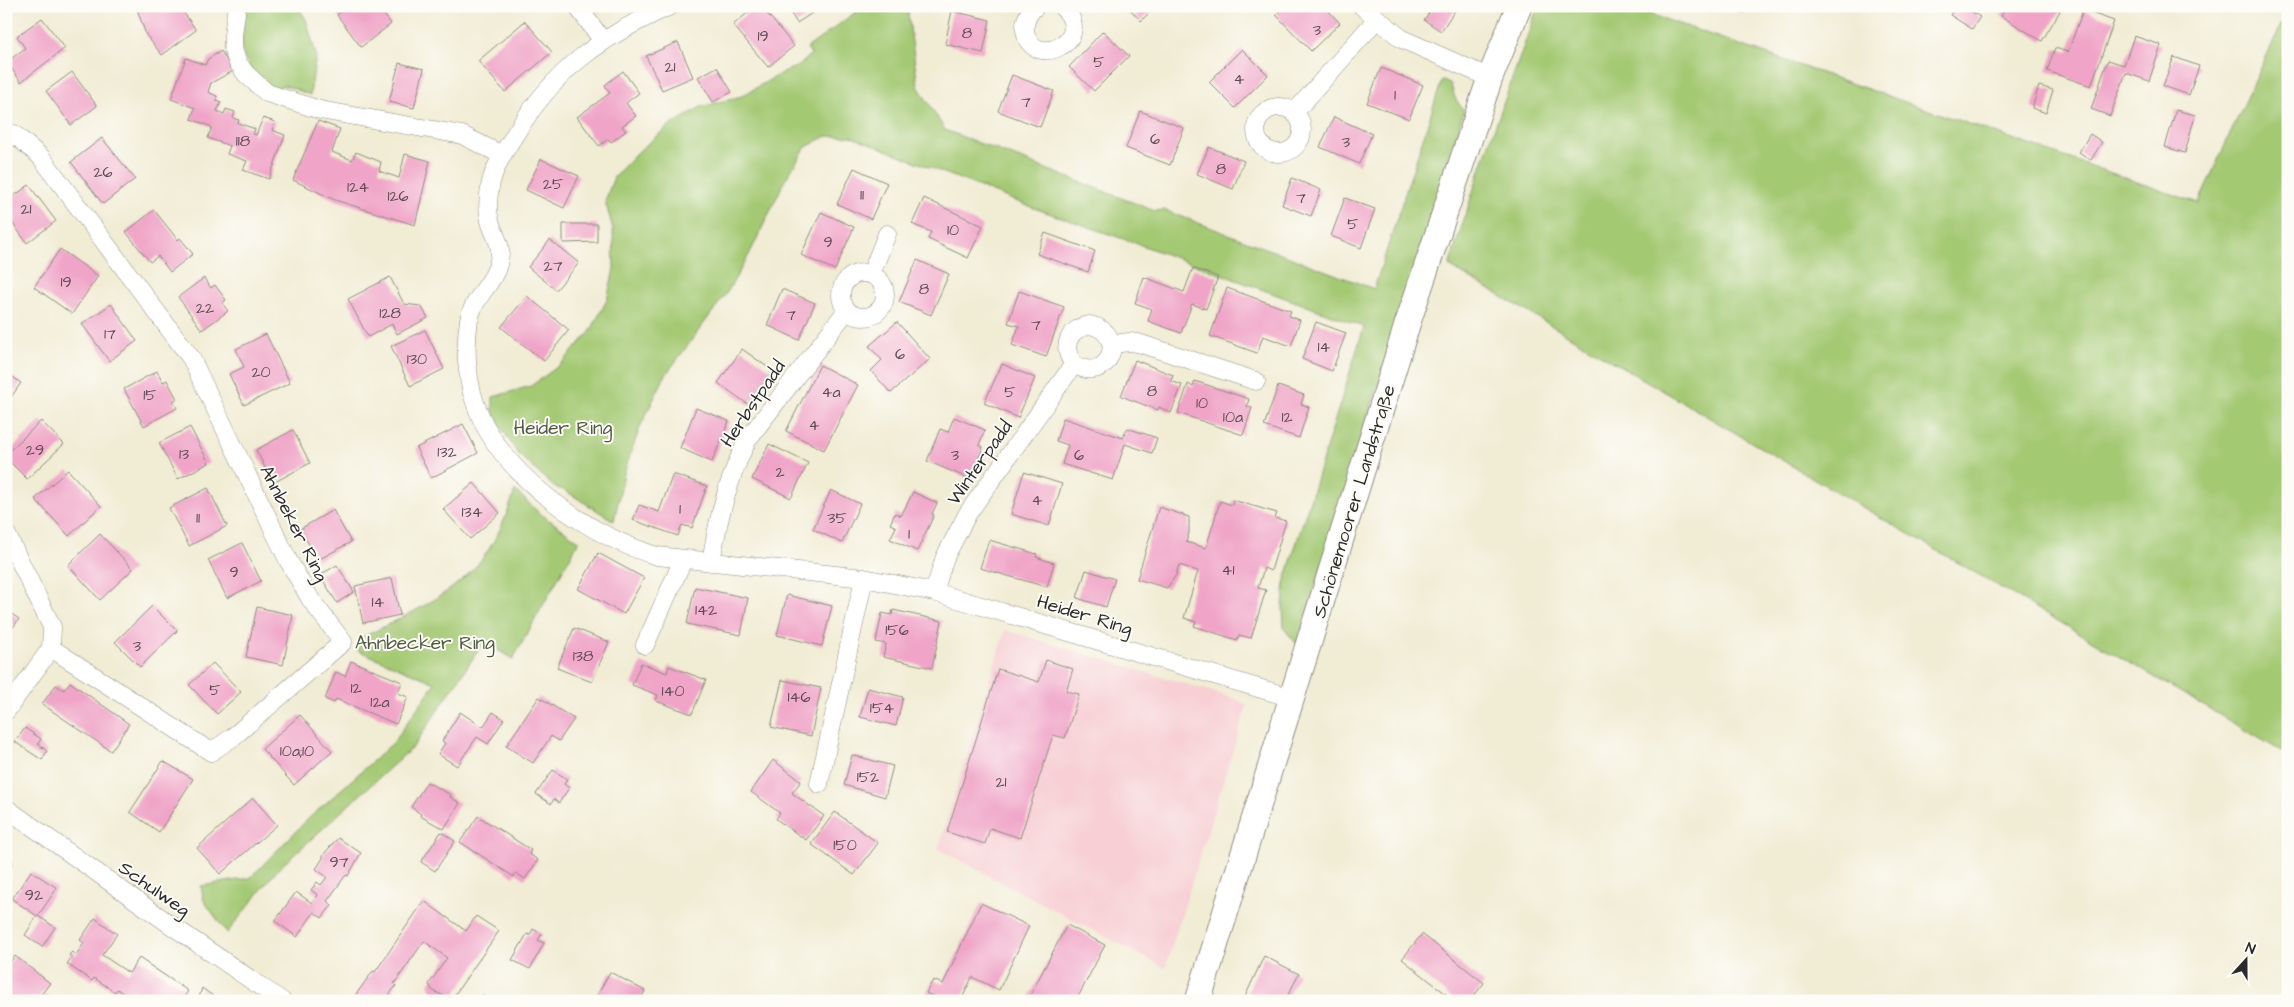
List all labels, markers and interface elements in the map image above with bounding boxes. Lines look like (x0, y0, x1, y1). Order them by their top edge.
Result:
house number: 3 (1313, 19, 1321, 41)
house number: 8 (962, 22, 972, 44)
house number: 19 (757, 25, 769, 47)
house number: 5 (1093, 51, 1105, 73)
house number: 21 (664, 56, 676, 78)
house number: 4 (1234, 68, 1245, 90)
house number: 1 (1394, 84, 1396, 106)
house number: 7 (1021, 91, 1031, 113)
house number: 6 (1150, 128, 1160, 150)
house number: 118 (236, 130, 250, 152)
house number: 3 (1342, 131, 1350, 153)
house number: 8 (1216, 158, 1226, 180)
house number: 26 (93, 161, 113, 183)
house number: 25 (543, 173, 564, 195)
house number: 124 (347, 176, 369, 198)
house number: 11 (860, 184, 864, 206)
house number: 126 (387, 185, 409, 207)
house number: 7 (1296, 187, 1306, 209)
house number: 21 (20, 198, 32, 220)
house number: 5 (1347, 213, 1359, 235)
house number: 10 (947, 219, 959, 241)
house number: 9 (823, 231, 833, 253)
house number: 27 (544, 255, 563, 277)
house number: 19 (60, 271, 72, 293)
house number: 8 (919, 278, 929, 300)
house number: 22 (196, 297, 214, 319)
house number: 128 (379, 302, 401, 324)
house number: 7 (786, 304, 796, 326)
house number: 7 (1031, 314, 1041, 336)
house number: 17 (104, 323, 116, 345)
house number: 14 (1318, 336, 1331, 358)
house number: 6 (895, 343, 905, 365)
house number: 130 (407, 348, 427, 370)
street label: Herbstpadd (714, 355, 793, 453)
house number: 20 (251, 361, 271, 383)
house number: 8 (1147, 380, 1157, 402)
house number: 4a (821, 381, 841, 403)
house number: 5 (1004, 381, 1016, 403)
street label: Schönemoorer Landstraße (1306, 382, 1403, 621)
house number: 15 (143, 384, 157, 406)
house number: 10 (1196, 392, 1208, 414)
house number: 10a (1223, 406, 1243, 428)
house number: 12 (1281, 406, 1293, 428)
house number: 4 (809, 414, 820, 436)
park label: Heider Ring (514, 415, 612, 443)
street label: Winterpadd (941, 415, 1020, 511)
house number: 29 (26, 439, 44, 461)
house number: 132 (437, 441, 457, 463)
house number: 13 (179, 443, 189, 465)
house number: 3 (951, 444, 959, 466)
house number: 6 (1074, 444, 1084, 466)
street label: Ahnbeker Ring (252, 461, 335, 587)
house number: 2 (775, 461, 785, 483)
house number: 4 (1032, 489, 1043, 511)
house number: 1 (679, 498, 681, 520)
house number: 134 (461, 501, 483, 523)
house number: 11 (196, 507, 200, 529)
house number: 35 (827, 507, 847, 529)
house number: 1 (908, 523, 910, 545)
house number: 41 (1222, 559, 1234, 581)
house number: 9 (229, 561, 239, 583)
street label: Heider Ring (1033, 588, 1136, 644)
house number: 14 (372, 591, 385, 613)
house number: 142 (695, 599, 717, 621)
house number: 156 (885, 619, 909, 641)
park label: Ahnbecker Ring (355, 630, 495, 658)
house number: 3 (133, 635, 141, 657)
house number: 138 (573, 645, 593, 667)
house number: 12 (350, 677, 362, 699)
house number: 5 (209, 679, 221, 701)
house number: 140 (661, 680, 685, 702)
house number: 146 (788, 686, 810, 708)
house number: 12a (370, 691, 390, 713)
house number: 154 (870, 697, 894, 719)
house number: 10a;10 (280, 740, 314, 762)
house number: 152 (857, 766, 879, 788)
house number: 21 (995, 771, 1007, 793)
house number: 150 (833, 834, 857, 856)
house number: 97 (330, 851, 349, 873)
street label: Schulweg (112, 855, 196, 925)
house number: 92 (25, 884, 43, 906)
north arrow (2222, 934, 2272, 984)
text: N (2243, 938, 2258, 960)

